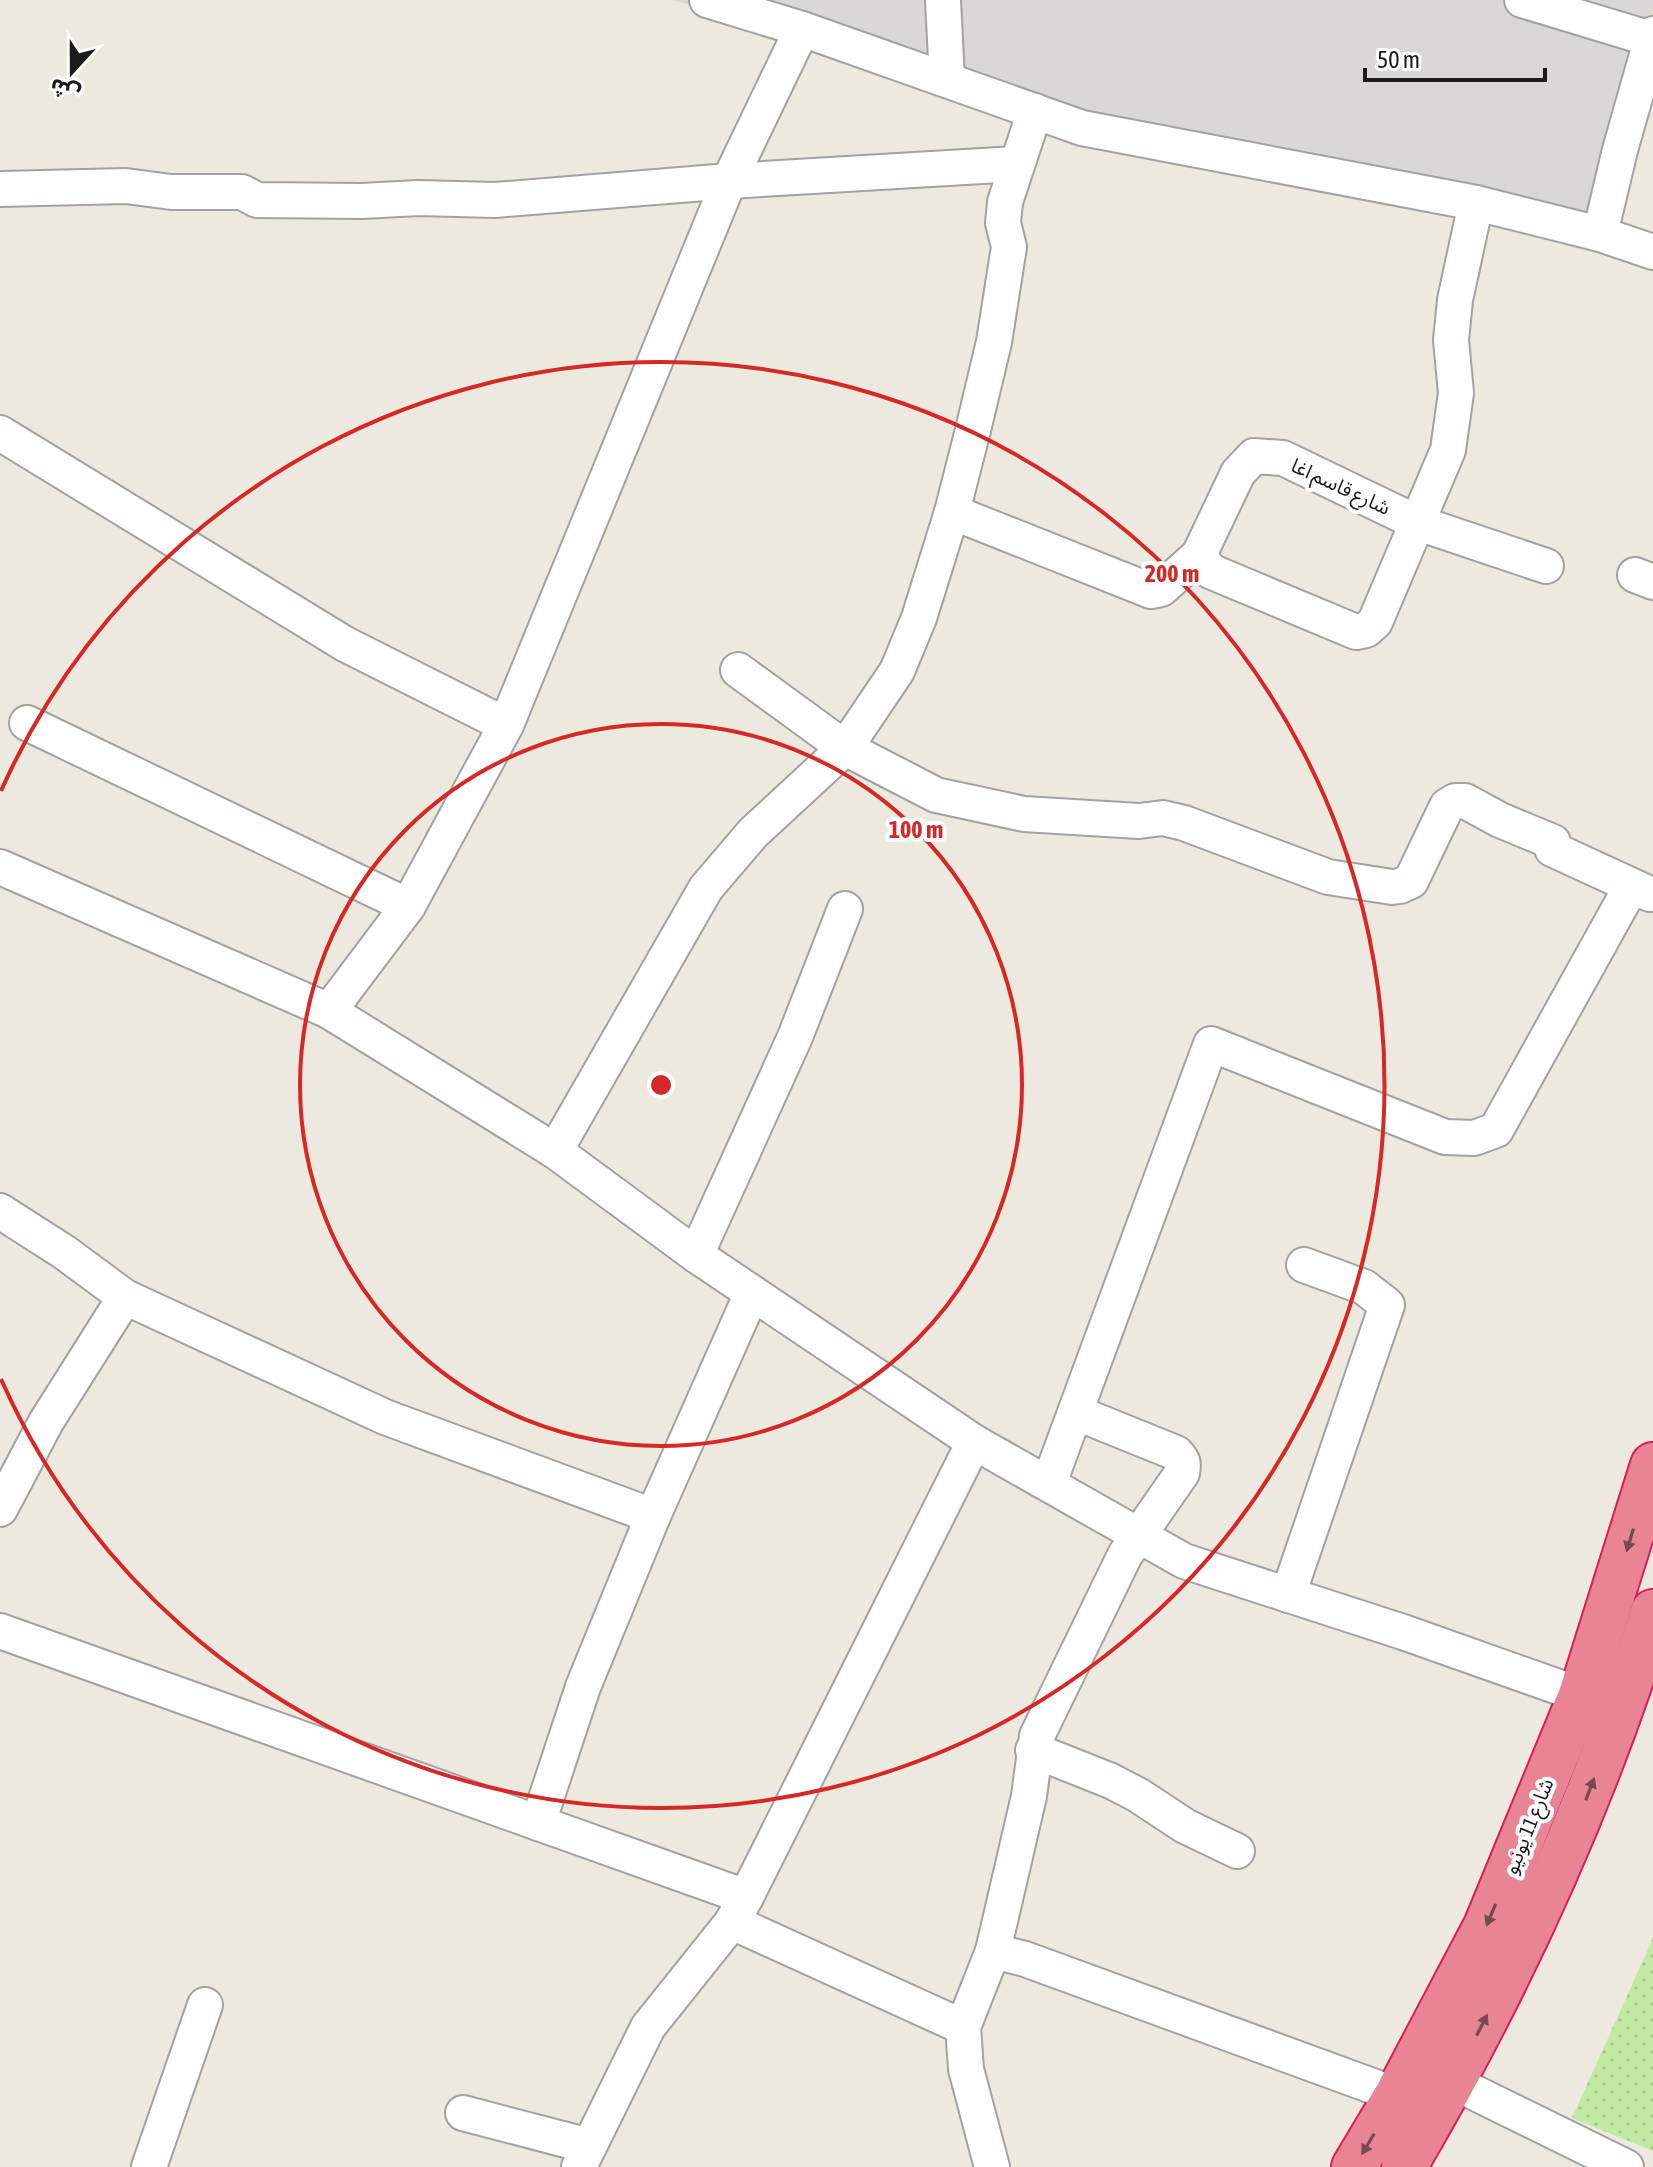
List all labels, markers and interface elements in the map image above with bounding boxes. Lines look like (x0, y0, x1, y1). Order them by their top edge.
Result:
north arrow (32, 32, 112, 112)
scale bar (1365, 32, 1545, 82)
text: 50 m (1377, 46, 1420, 73)
text: ش (46, 73, 84, 108)
street label: شارع قاسم اغا (1286, 453, 1394, 523)
text: 200 m (1145, 560, 1199, 587)
text: 100 m (889, 816, 943, 843)
centre of rings (647, 1071, 675, 1099)
one-way arrow (1623, 1528, 1636, 1552)
street label: شارع 11 يونيو (1498, 1775, 1561, 1879)
one-way arrow (1584, 1776, 1597, 1800)
one-way arrow (1484, 1903, 1497, 1927)
one-way arrow (1475, 2014, 1489, 2036)
one-way arrow (1362, 2133, 1376, 2155)

